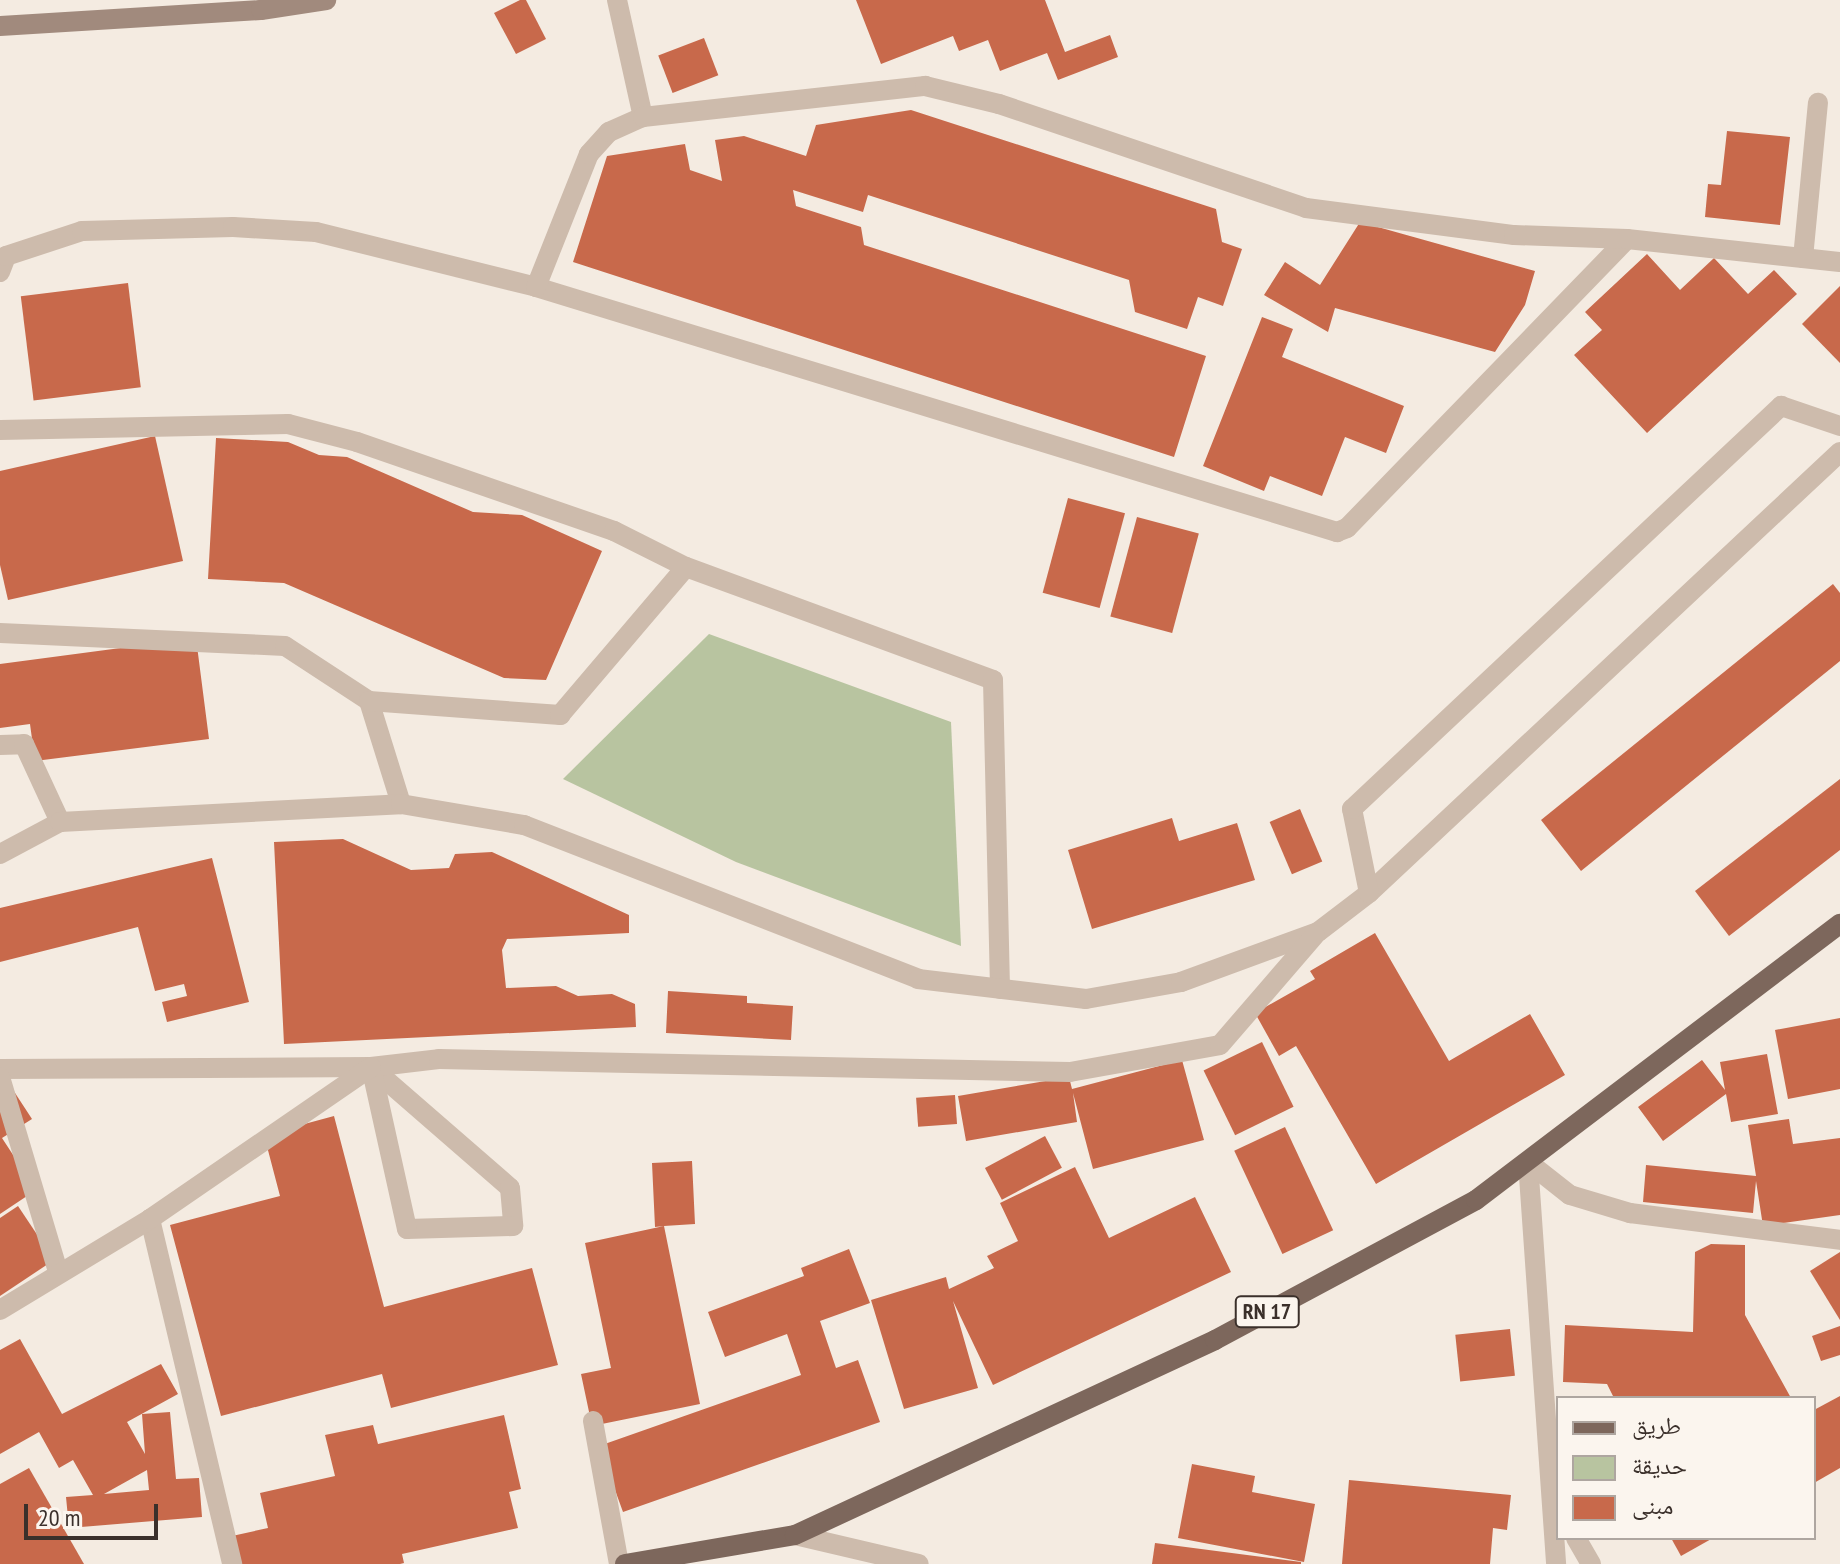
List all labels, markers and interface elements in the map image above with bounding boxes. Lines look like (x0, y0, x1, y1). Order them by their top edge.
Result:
road number: RN 17 (1233, 1294, 1301, 1330)
legend (1556, 1396, 1816, 1540)
text: طريق (1632, 1410, 1681, 1441)
text: حديقة (1632, 1450, 1687, 1481)
scale bar (28, 1488, 162, 1538)
text: مبنى (1632, 1490, 1673, 1521)
text: 20 m (38, 1502, 80, 1533)

